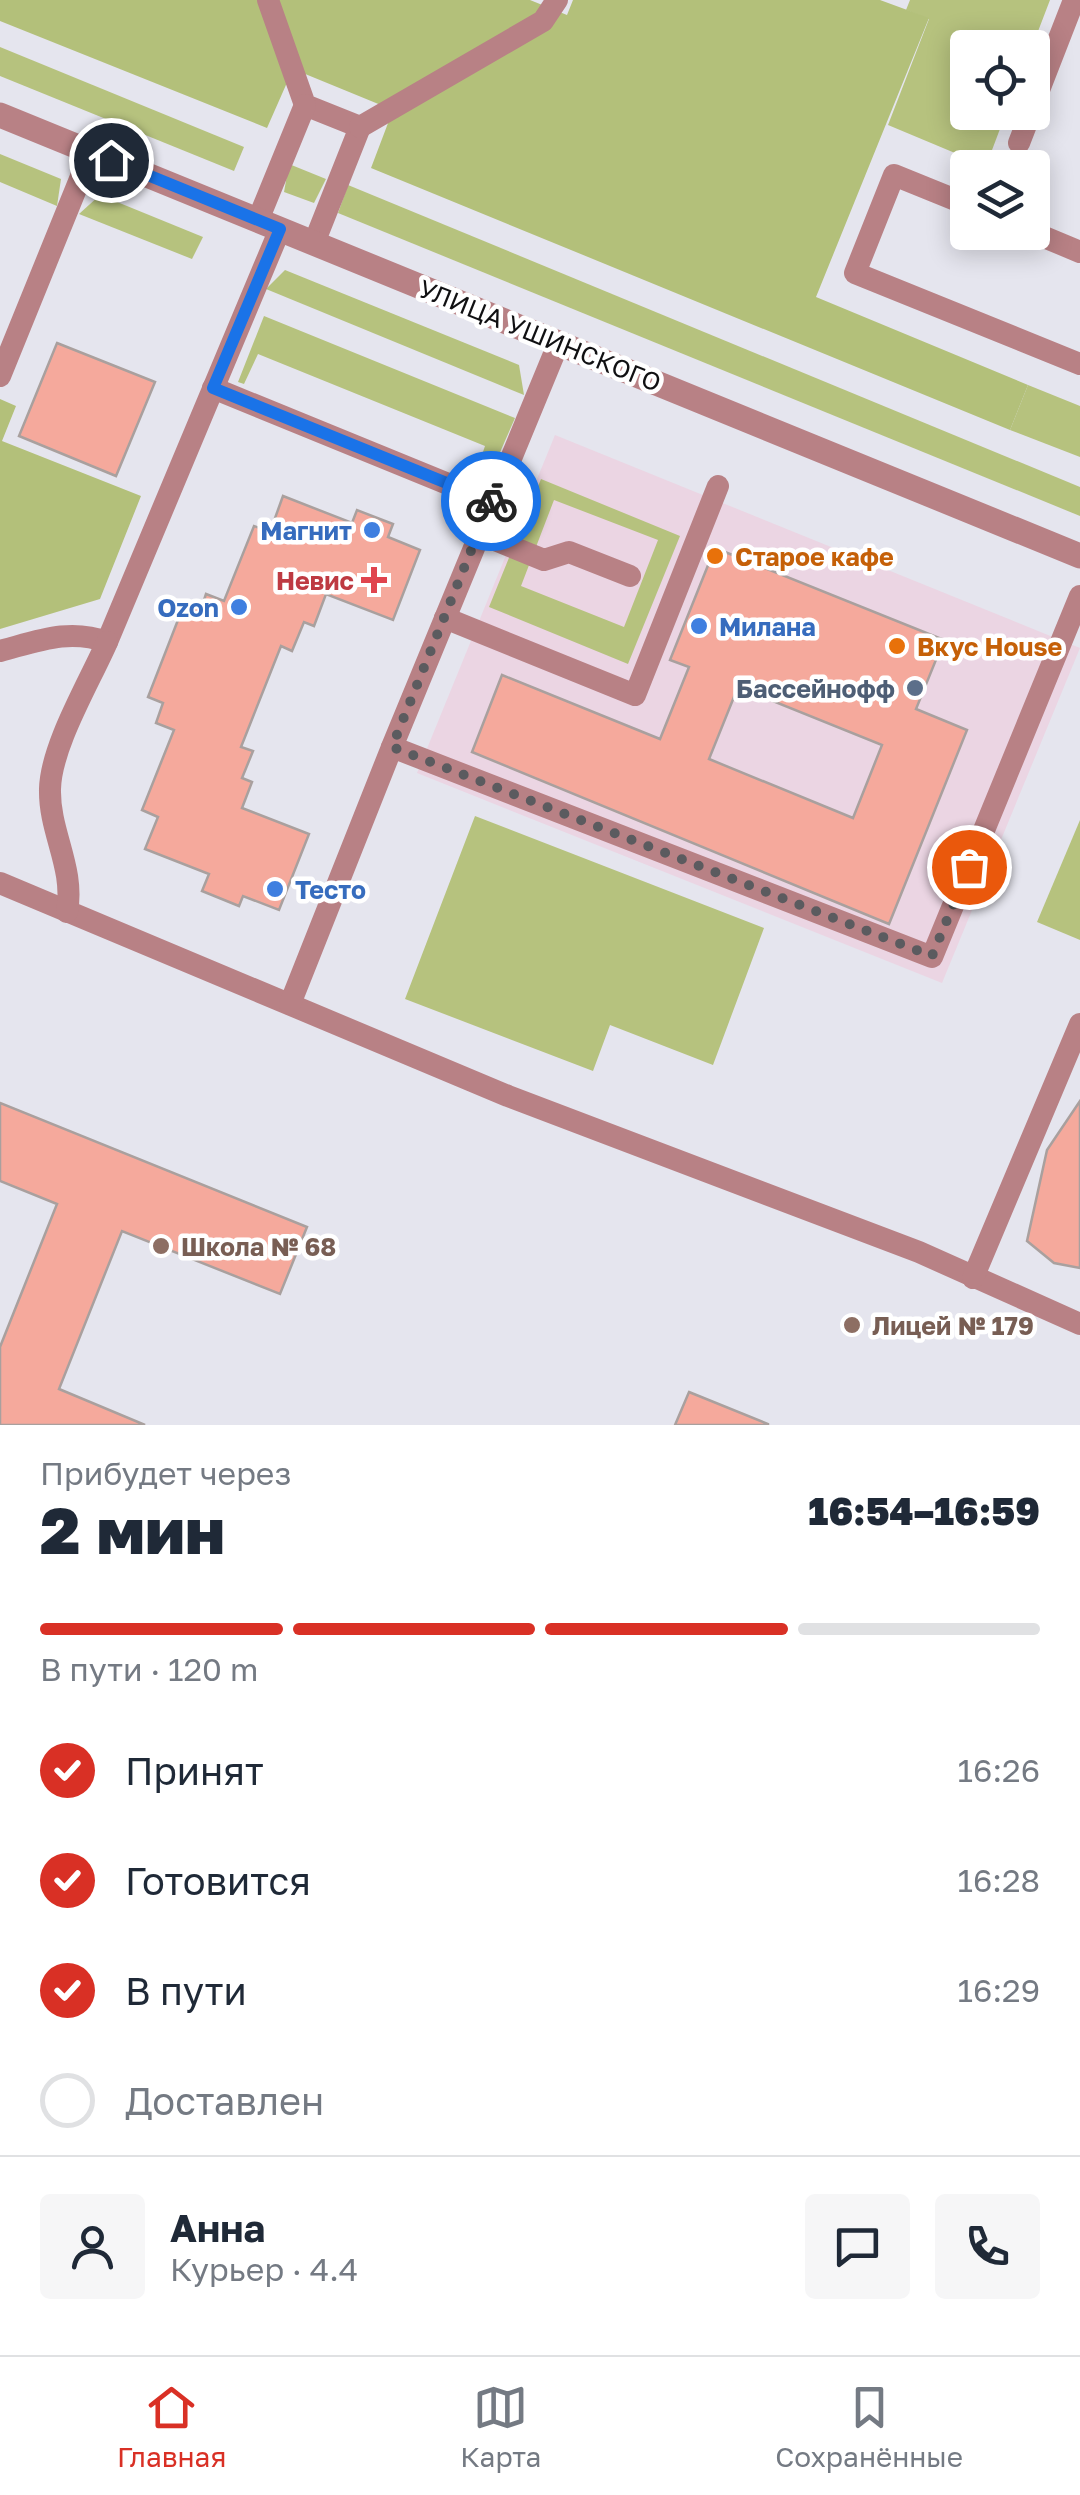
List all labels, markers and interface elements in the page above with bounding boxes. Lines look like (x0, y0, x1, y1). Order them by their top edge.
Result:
map controls (950, 30, 1050, 250)
button: locate (950, 30, 1050, 130)
pin (69, 118, 154, 203)
icon: home (84, 133, 139, 188)
button: layers (950, 150, 1050, 250)
street label: УЛИЦА УШИНСКОГО (414, 272, 666, 398)
courier (441, 451, 541, 551)
icon: bike (464, 474, 519, 529)
place label: Магнит (260, 515, 352, 546)
marker: Магнит (361, 519, 383, 541)
place label: Старое кафе (735, 541, 894, 572)
marker: Старое кафе (704, 545, 726, 567)
place label: Невис (276, 565, 354, 596)
marker: Невис (363, 569, 385, 591)
place label: Ozon (157, 592, 219, 623)
marker: Ozon (228, 596, 250, 618)
place label: Милана (719, 611, 816, 642)
marker: Милана (688, 615, 710, 637)
place label: Вкус House (917, 631, 1062, 662)
marker: Вкус House (886, 635, 908, 657)
place label: Бассейнофф (736, 673, 895, 704)
marker: Бассейнофф (904, 677, 926, 699)
pin (927, 825, 1012, 910)
icon: bag (942, 840, 997, 895)
place label: Тесто (295, 874, 366, 905)
marker: Тесто (264, 878, 286, 900)
place label: Школа № 68 (181, 1231, 336, 1262)
marker: Школа № 68 (150, 1235, 172, 1257)
place label: Лицей № 179 (872, 1310, 1034, 1341)
marker: Лицей № 179 (841, 1314, 863, 1336)
text: Прибудет через (40, 1454, 291, 1492)
text: 16:54–16:59 (808, 1488, 1040, 1533)
text: 2 мин (40, 1490, 225, 1568)
text: В пути · 120 m (40, 1650, 258, 1688)
icon: check (40, 1743, 95, 1798)
text: Принят (125, 1748, 264, 1793)
text: 16:26 (958, 1751, 1040, 1789)
icon: check (40, 1853, 95, 1908)
text: Готовится (125, 1858, 311, 1903)
text: 16:28 (957, 1861, 1040, 1899)
icon: check (40, 1963, 95, 2018)
text: В пути (125, 1968, 247, 2013)
text: 16:29 (958, 1971, 1040, 2009)
text: Доставлен (125, 2078, 324, 2123)
button: person (40, 2194, 145, 2299)
button: chat (805, 2194, 910, 2299)
button: phone (935, 2194, 1040, 2299)
text: Анна (170, 2205, 265, 2250)
text: Курьер · 4.4 (170, 2250, 358, 2288)
tab: Главная (117, 2380, 226, 2473)
tab: Карта (460, 2380, 541, 2473)
tab: Сохранённые (775, 2380, 963, 2473)

